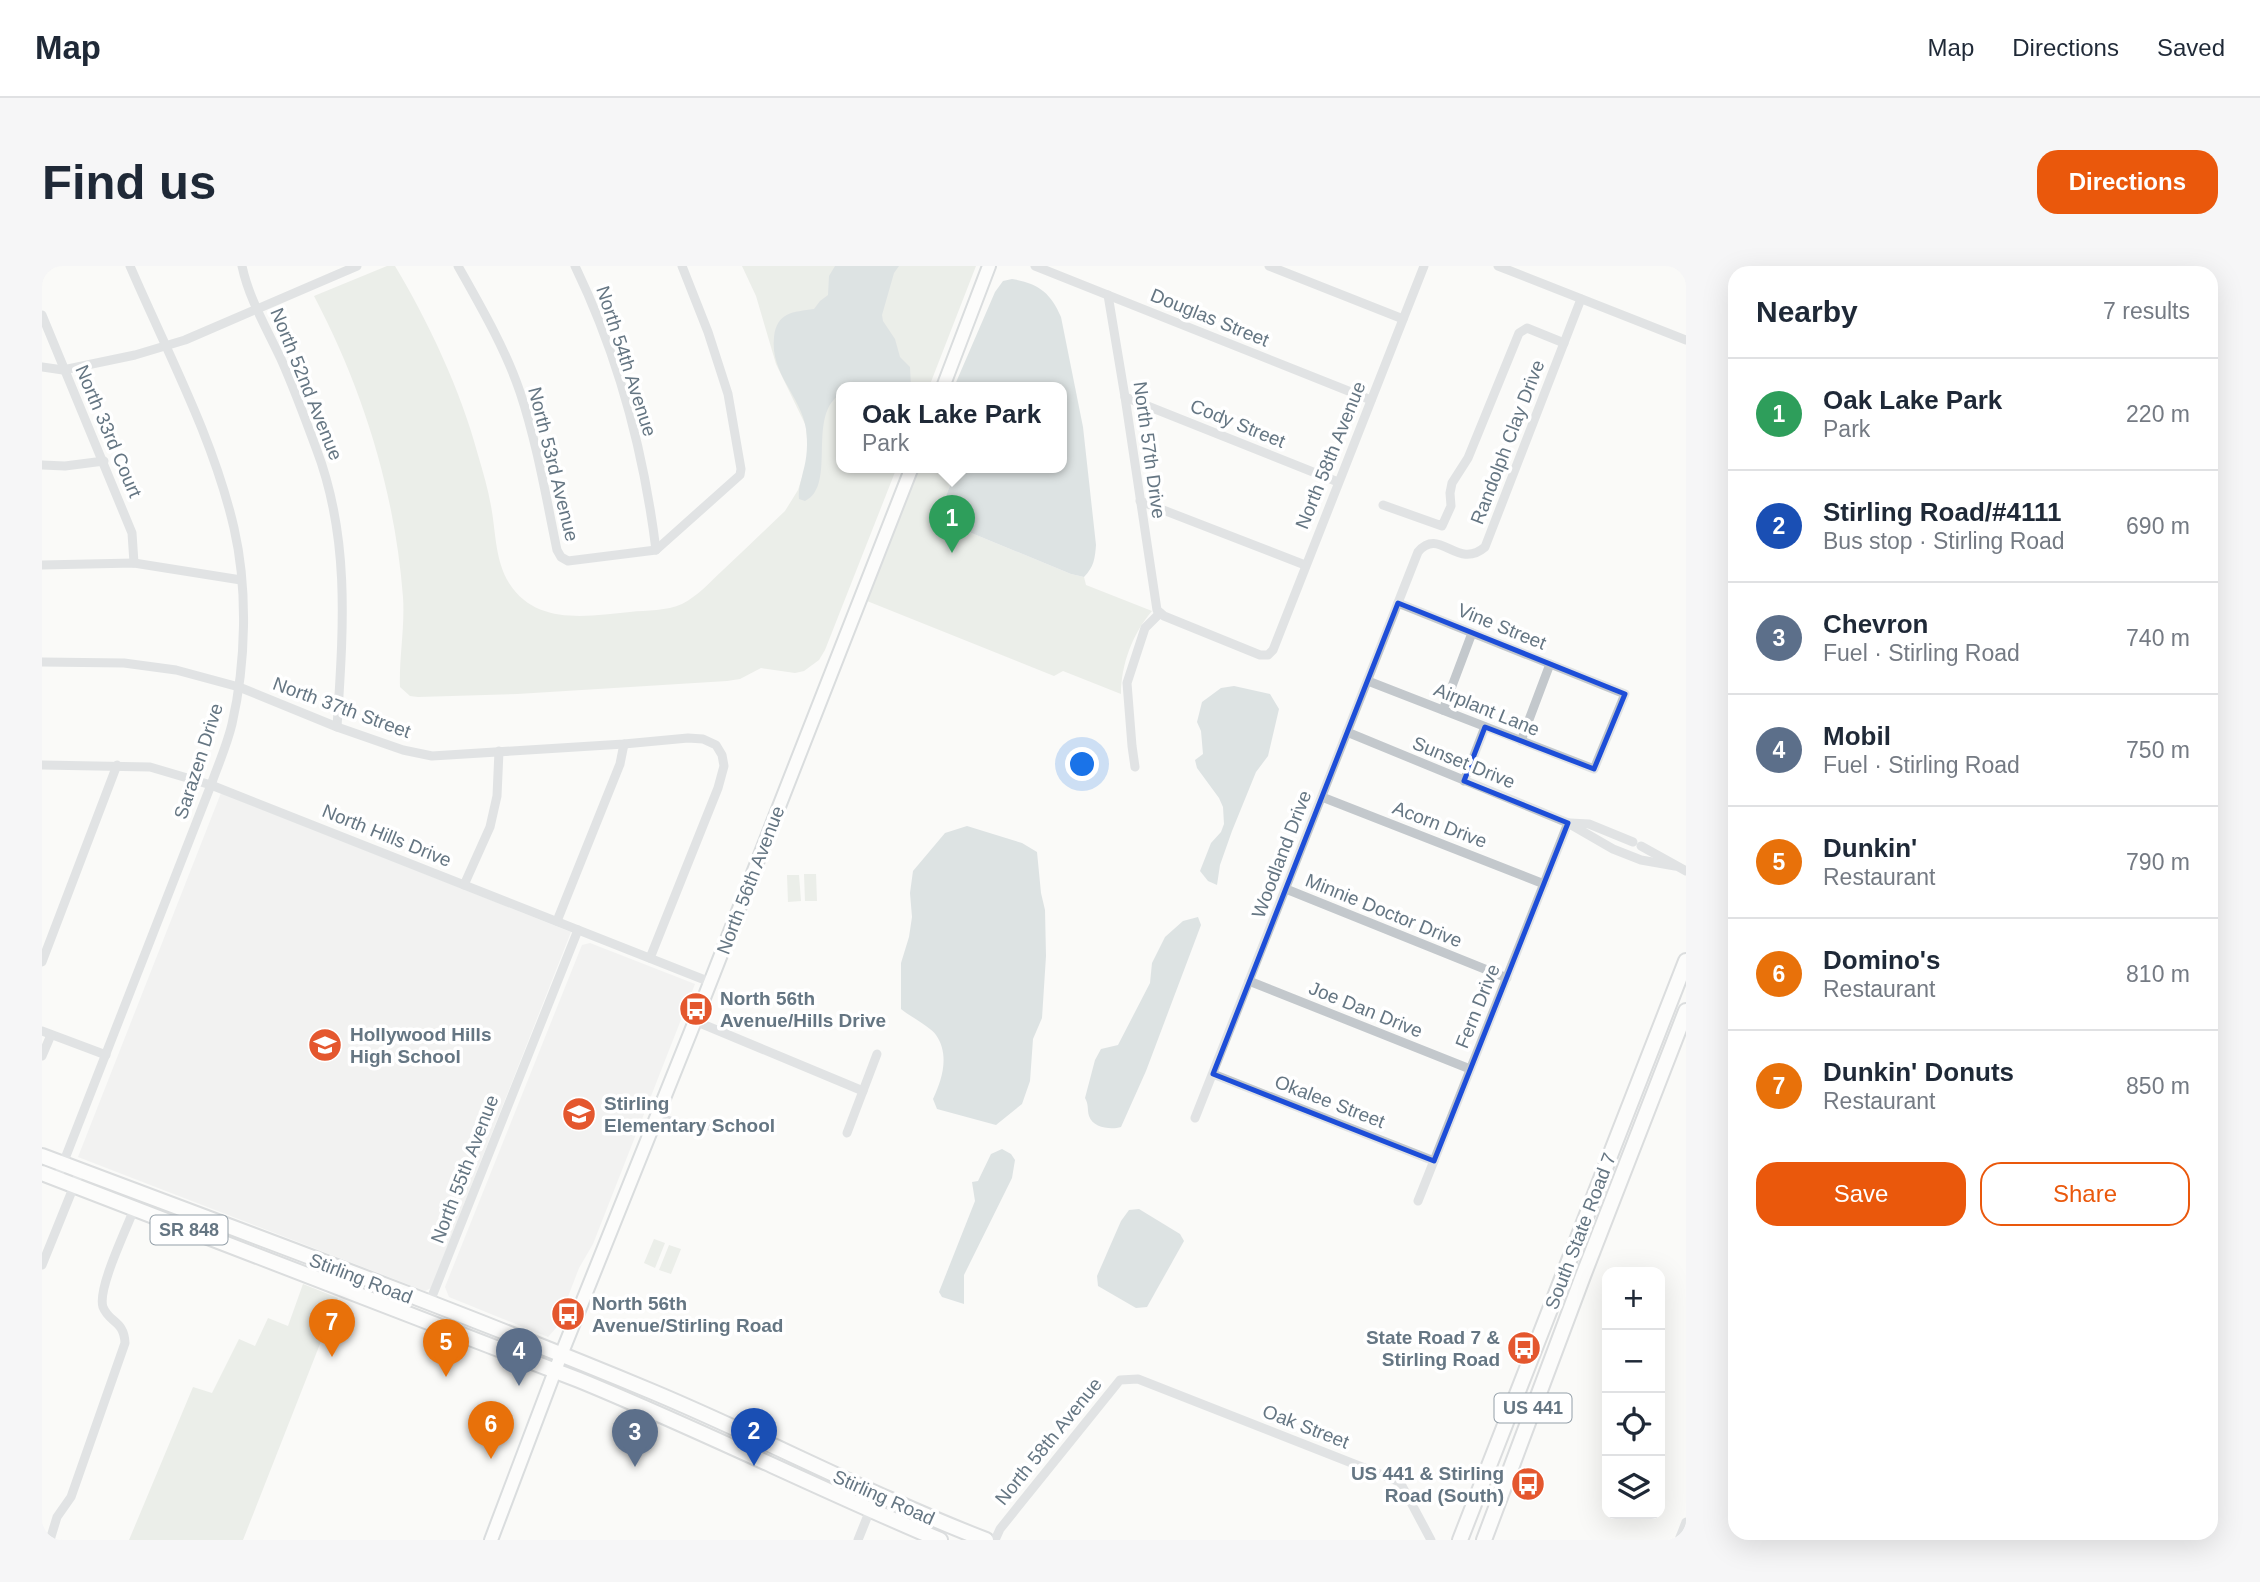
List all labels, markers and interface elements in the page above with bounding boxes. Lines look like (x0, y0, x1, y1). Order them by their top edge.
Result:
text: Map (35, 29, 101, 66)
text: Map (1928, 34, 1974, 61)
text: Directions (2012, 34, 2119, 61)
text: Saved (2157, 34, 2225, 61)
button: Directions (2037, 150, 2218, 214)
text: Find us (42, 155, 216, 209)
street label: North 54th Avenue (592, 283, 661, 439)
street label: Douglas Street (1148, 284, 1273, 351)
text: Nearby (1756, 295, 1858, 328)
text: 7 results (2103, 298, 2190, 324)
street label: North 52nd Avenue (266, 305, 347, 463)
street label: Randolph Clay Drive (1466, 357, 1548, 527)
street label: North 33rd Court (71, 362, 146, 501)
street label: North 58th Avenue (1291, 378, 1370, 532)
street label: North 57th Drive (1129, 380, 1170, 520)
popup (836, 382, 1067, 473)
street label: North 53rd Avenue (524, 385, 583, 543)
text: Oak Lake Park (1823, 385, 2002, 415)
street label: Cody Street (1187, 395, 1289, 452)
text: Oak Lake Park (862, 399, 1041, 429)
text: 1 (1773, 401, 1785, 427)
text: 220 m (2126, 401, 2190, 427)
text: Park (1823, 416, 1870, 442)
text: Park (862, 430, 909, 456)
pin: 1 (929, 495, 975, 553)
text: Stirling Road/#4111 (1823, 497, 2061, 527)
text: 2 (1773, 513, 1785, 539)
text: 690 m (2126, 513, 2190, 539)
text: Bus stop · Stirling Road (1823, 528, 2065, 554)
street label: Vine Street (1454, 599, 1550, 654)
text: Chevron (1823, 609, 1928, 639)
text: 3 (1773, 625, 1785, 651)
text: 740 m (2126, 625, 2190, 651)
text: Fuel · Stirling Road (1823, 640, 2020, 666)
street label: North 37th Street (270, 673, 414, 742)
street label: Airplant Lane (1431, 679, 1543, 740)
street label: Sarazen Drive (170, 701, 227, 822)
text: Mobil (1823, 721, 1891, 751)
street label: Sunset Drive (1409, 732, 1518, 793)
text: 4 (1773, 737, 1785, 763)
text: 750 m (2126, 737, 2190, 763)
your location (1065, 747, 1099, 781)
text: Fuel · Stirling Road (1823, 752, 2020, 778)
street label: Woodland Drive (1248, 787, 1315, 921)
street label: Acorn Drive (1390, 797, 1490, 852)
street label: North Hills Drive (319, 800, 454, 871)
street label: North 56th Avenue (713, 803, 788, 957)
text: Dunkin' (1823, 833, 1917, 863)
text: 5 (1773, 849, 1785, 875)
text: 790 m (2126, 849, 2190, 875)
text: Restaurant (1823, 864, 1936, 890)
street label: Minnie Doctor Drive (1303, 869, 1465, 951)
text: Domino's (1823, 945, 1940, 975)
street label: Fern Drive (1451, 961, 1504, 1051)
text: 6 (1773, 961, 1785, 987)
text: 810 m (2126, 961, 2190, 987)
text: Restaurant (1823, 976, 1936, 1002)
street label: Joe Dan Drive (1306, 977, 1426, 1042)
place label: North 56th Avenue/Hills Drive (720, 988, 886, 1031)
bus stop icon: North 56th Avenue/Hills Drive (677, 990, 715, 1028)
place label: Hollywood Hills High School (350, 1024, 491, 1067)
school or university icon: Hollywood Hills High School (306, 1026, 344, 1064)
text: Dunkin' Donuts (1823, 1057, 2014, 1087)
street label: Okalee Street (1272, 1071, 1388, 1132)
text: 7 (1773, 1073, 1785, 1099)
text: 850 m (2126, 1073, 2190, 1099)
text: Restaurant (1823, 1088, 1936, 1114)
street label: North 55th Avenue (427, 1092, 502, 1246)
place label: Stirling Elementary School (604, 1093, 775, 1136)
school or university icon: Stirling Elementary School (560, 1095, 598, 1133)
street label: South State Road 7 (1541, 1150, 1620, 1312)
button: Save (1756, 1162, 1966, 1226)
button: Share (1980, 1162, 2190, 1226)
road number: SR 848 (150, 1216, 228, 1245)
street label: Stirling Road (306, 1249, 415, 1308)
map controls (1602, 1267, 1665, 1519)
button: + (1602, 1267, 1665, 1330)
place label: North 56th Avenue/Stirling Road (592, 1293, 783, 1336)
bus stop icon: North 56th Avenue/Stirling Road (549, 1295, 587, 1333)
pin: 7 (309, 1299, 355, 1357)
pin: 5 (423, 1319, 469, 1377)
place label: State Road 7 & Stirling Road (1366, 1327, 1500, 1370)
pin: 4 (496, 1328, 542, 1386)
bus stop icon: State Road 7 & Stirling Road (1505, 1329, 1543, 1367)
button: − (1602, 1330, 1665, 1393)
street label: North 58th Avenue (991, 1374, 1106, 1509)
button: locate (1602, 1393, 1665, 1456)
road number: US 441 (1494, 1394, 1572, 1422)
street label: Oak Street (1260, 1400, 1353, 1453)
pin: 6 (468, 1401, 514, 1459)
pin: 2 (731, 1408, 777, 1466)
pin: 3 (612, 1409, 658, 1467)
button: layers (1602, 1456, 1665, 1519)
place label: US 441 & Stirling Road (South) (1351, 1463, 1504, 1506)
bus stop icon: US 441 & Stirling Road (South) (1509, 1465, 1547, 1503)
street label: Stirling Road (830, 1466, 938, 1529)

